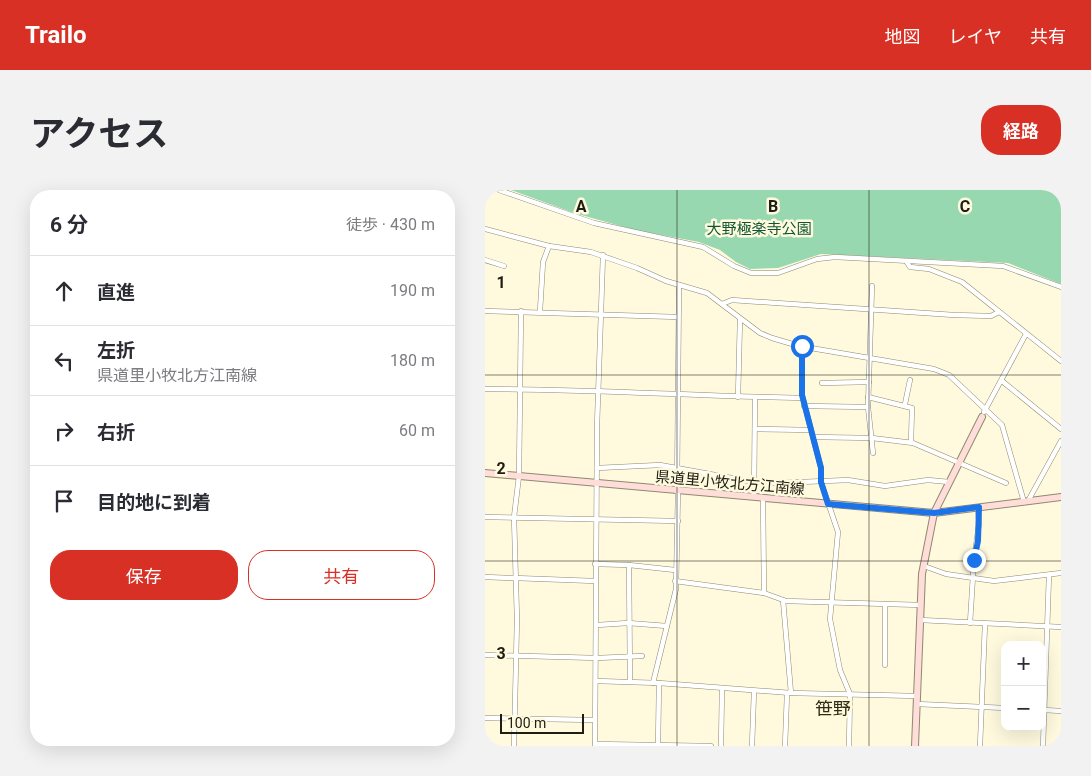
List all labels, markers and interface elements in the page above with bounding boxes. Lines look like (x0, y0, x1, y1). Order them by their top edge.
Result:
text: Trailo (25, 21, 87, 49)
text: 地図 (885, 26, 921, 47)
text: レイヤ (949, 26, 1002, 47)
text: 共有 (1030, 26, 1066, 47)
button: 経路 (981, 105, 1061, 155)
text: アクセス (30, 114, 168, 155)
text: A (576, 197, 587, 216)
text: B (768, 197, 778, 216)
text: C (960, 197, 970, 216)
text: 6 分 (50, 213, 88, 237)
text: 徒歩 · 430 m (346, 215, 435, 234)
park label: 大野極楽寺公園 (706, 220, 812, 238)
text: 1 (496, 273, 506, 292)
icon: ahead (50, 277, 78, 305)
text: 直進 (97, 281, 135, 304)
text: 190 m (390, 281, 435, 300)
route start (791, 335, 814, 358)
text: 左折 (97, 339, 135, 362)
icon: left (50, 347, 78, 375)
text: 180 m (390, 351, 435, 370)
text: 県道里小牧北方江南線 (97, 366, 257, 385)
icon: right (50, 417, 78, 445)
text: 右折 (97, 421, 135, 444)
text: 60 m (399, 421, 435, 440)
text: 2 (496, 459, 506, 478)
street label: 県道里小牧北方江南線 (654, 467, 806, 499)
icon: arrive (50, 487, 78, 515)
text: 目的地に到着 (97, 491, 211, 514)
route end (963, 549, 986, 572)
button: 保存 (50, 550, 238, 600)
button: 共有 (248, 550, 435, 600)
map controls (1001, 641, 1046, 731)
button: + (1001, 641, 1046, 686)
text: 3 (496, 644, 506, 663)
button: − (1001, 686, 1046, 731)
district label: 笹野 (815, 698, 851, 719)
scale bar (500, 711, 584, 734)
text: 100 m (507, 715, 546, 731)

